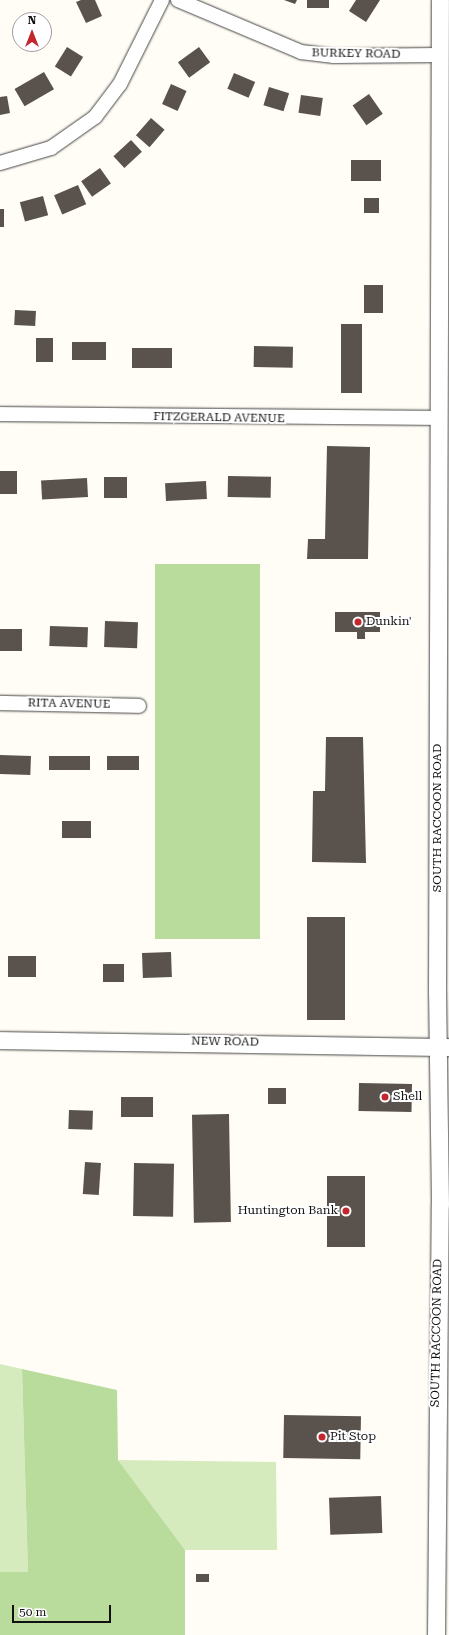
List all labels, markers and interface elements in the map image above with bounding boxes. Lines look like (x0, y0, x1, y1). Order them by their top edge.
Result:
north arrow (12, 12, 52, 52)
text: N (28, 14, 36, 27)
street label: BURKEY ROAD (312, 46, 400, 62)
street label: FITZGERALD AVENUE (153, 410, 285, 426)
place label: Dunkin' (366, 615, 412, 629)
marker: Dunkin' (353, 617, 363, 627)
street label: RITA AVENUE (28, 696, 110, 712)
street label: SOUTH RACCOON ROAD (431, 744, 445, 892)
street label: NEW ROAD (191, 1034, 259, 1050)
place label: Shell (393, 1090, 422, 1104)
marker: Shell (380, 1092, 390, 1102)
place label: Huntington Bank (238, 1204, 338, 1218)
marker: Huntington Bank (341, 1206, 351, 1216)
street label: SOUTH RACCOON ROAD (429, 1259, 445, 1407)
place label: Pit Stop (330, 1430, 376, 1444)
marker: Pit Stop (317, 1432, 327, 1442)
scale bar (14, 1597, 113, 1623)
text: 50 m (19, 1605, 46, 1619)

